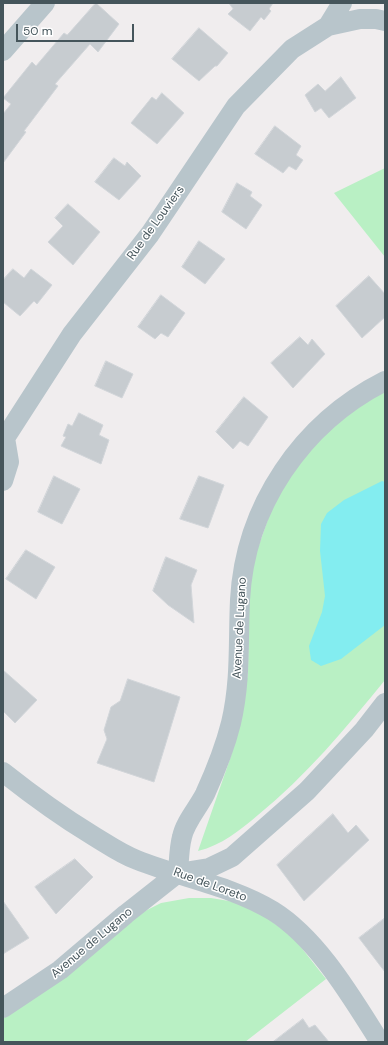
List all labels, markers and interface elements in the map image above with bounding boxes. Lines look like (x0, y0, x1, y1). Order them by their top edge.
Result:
scale bar (18, 16, 136, 42)
text: 50 m (23, 23, 52, 39)
street label: Rue de Louviers (124, 183, 188, 263)
street label: Avenue de Lugano (230, 577, 250, 679)
street label: Rue de Loreto (171, 865, 249, 905)
street label: Avenue de Lugano (48, 905, 136, 981)

